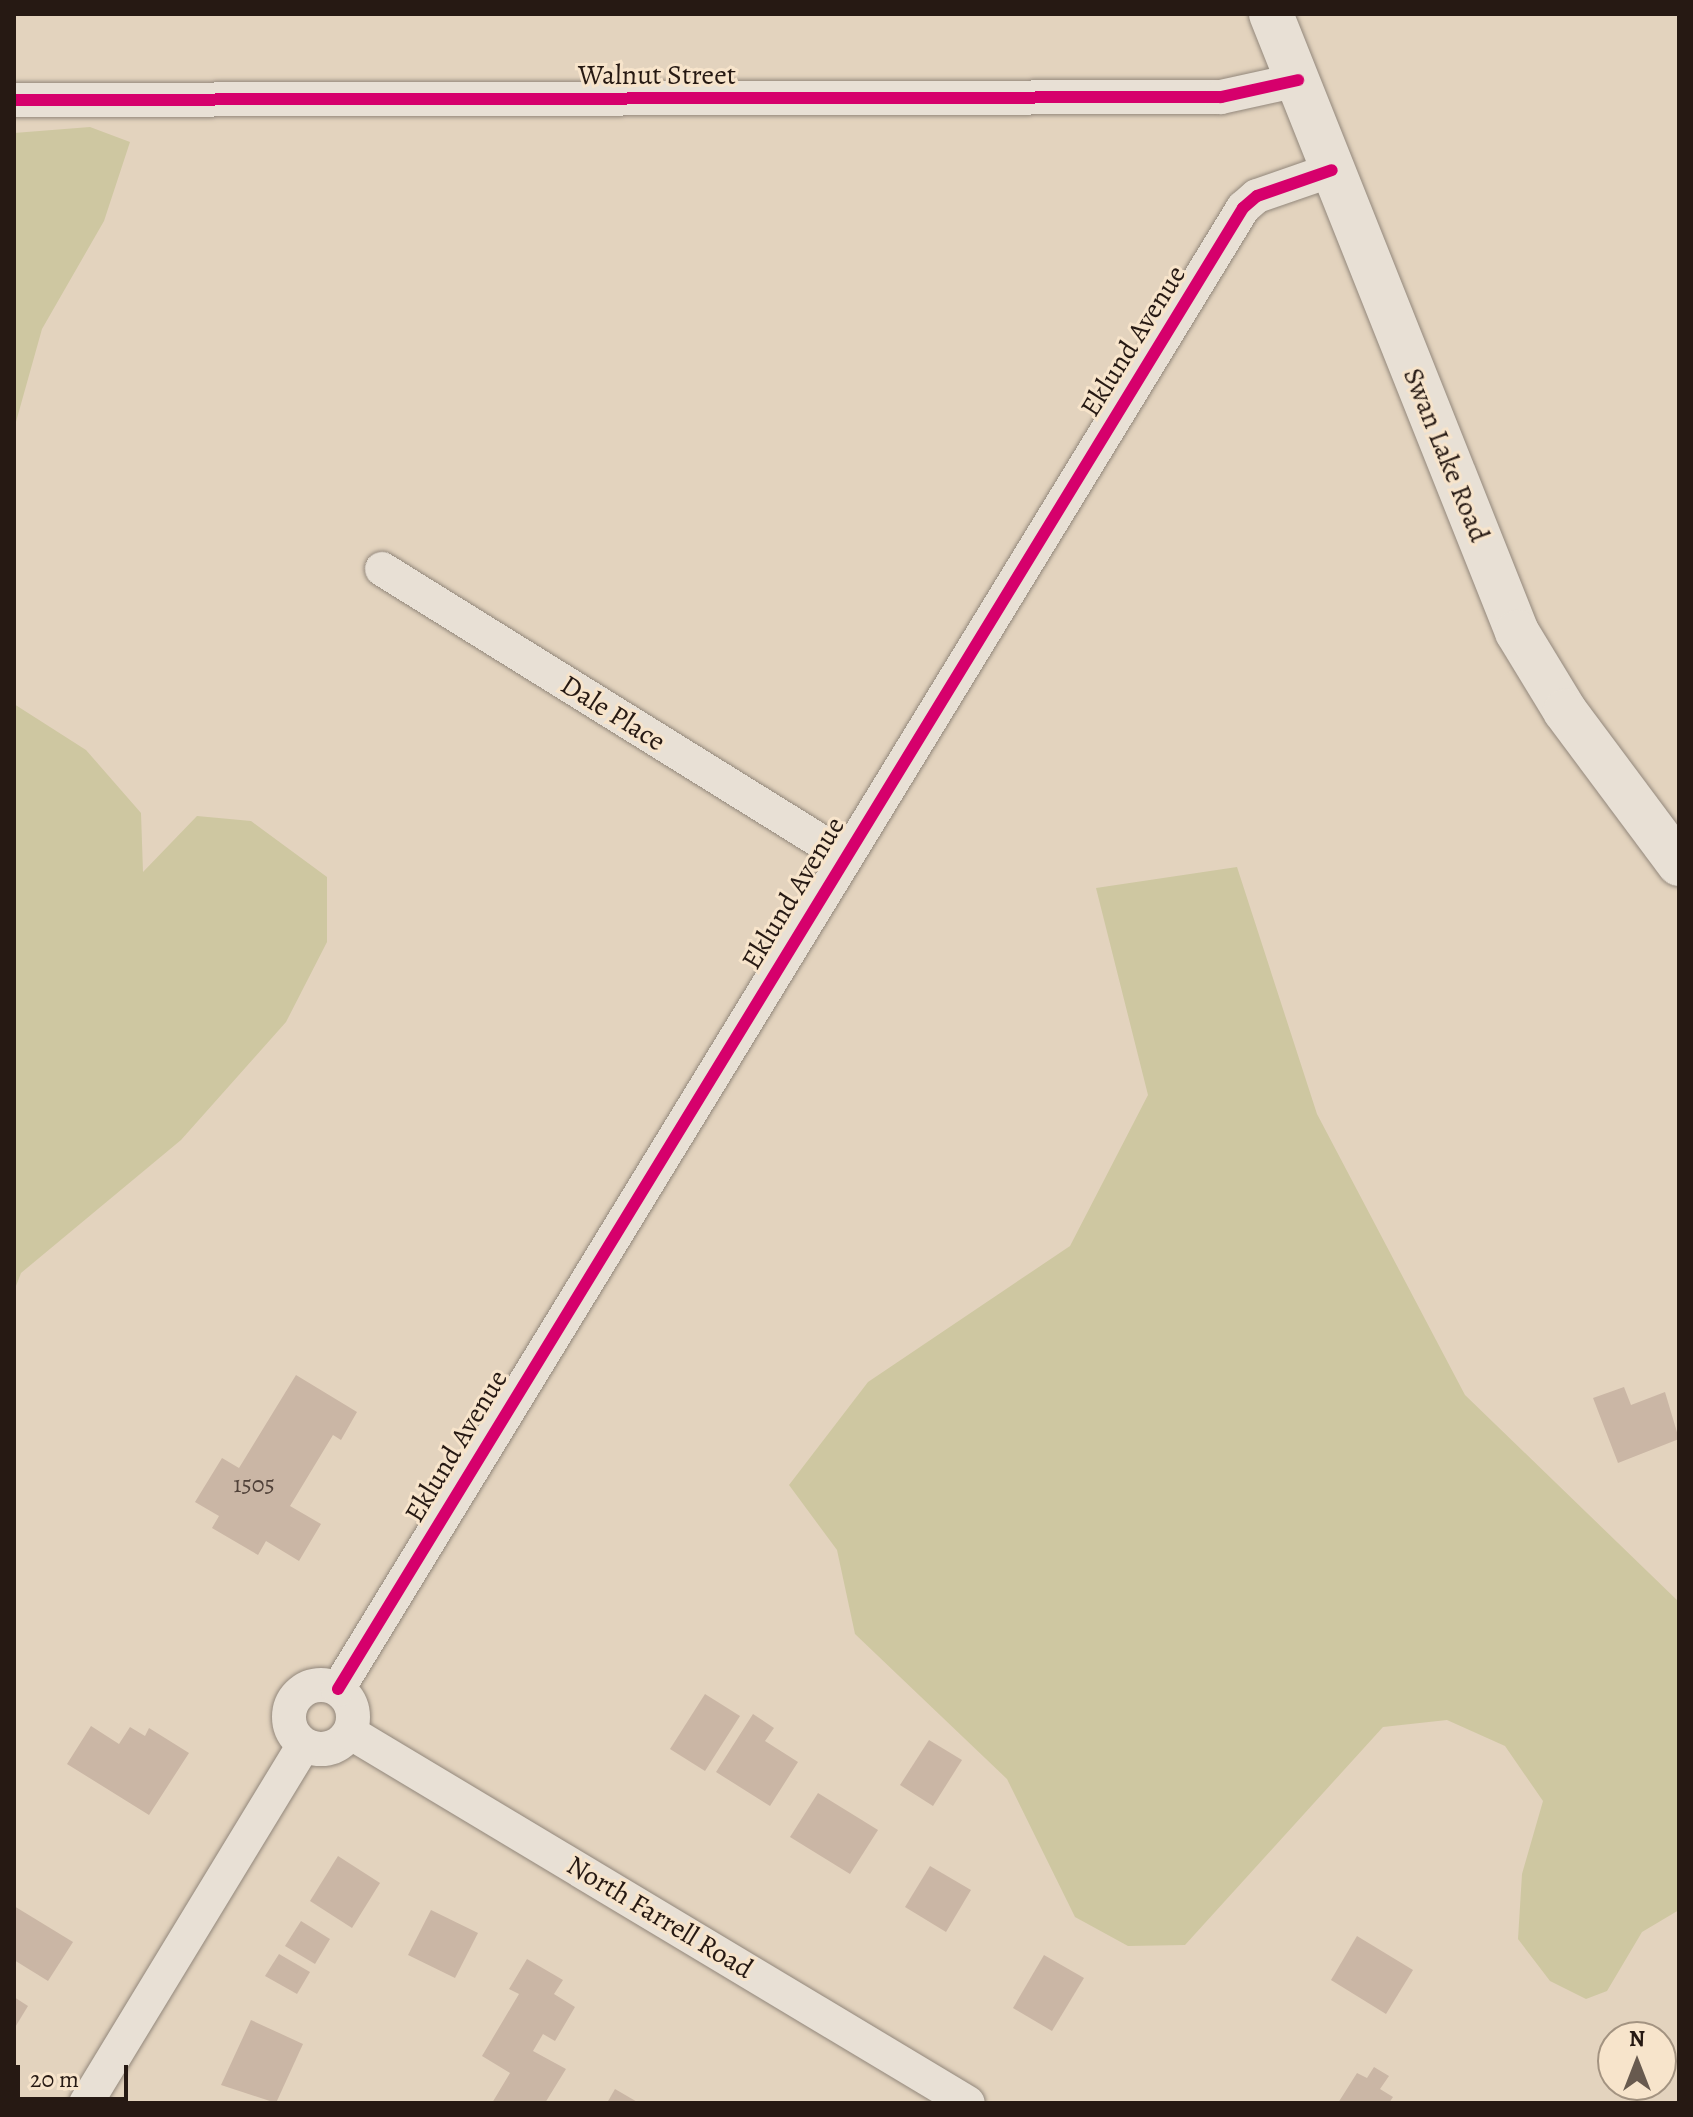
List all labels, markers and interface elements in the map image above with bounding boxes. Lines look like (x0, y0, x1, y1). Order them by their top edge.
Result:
street label: Walnut Street (578, 58, 736, 92)
street label: Eklund Avenue (1073, 259, 1193, 423)
street label: Swan Lake Road (1396, 363, 1496, 547)
street label: Dale Place (555, 668, 671, 758)
street label: Eklund Avenue (734, 811, 852, 975)
street label: Eklund Avenue (397, 1364, 515, 1528)
house number: 1505 (233, 1471, 275, 1499)
street label: North Farrell Road (561, 1848, 759, 1986)
north arrow (1597, 2021, 1677, 2101)
text: N (1629, 2024, 1645, 2054)
scale bar (20, 2049, 132, 2099)
text: 20 m (30, 2063, 79, 2095)

